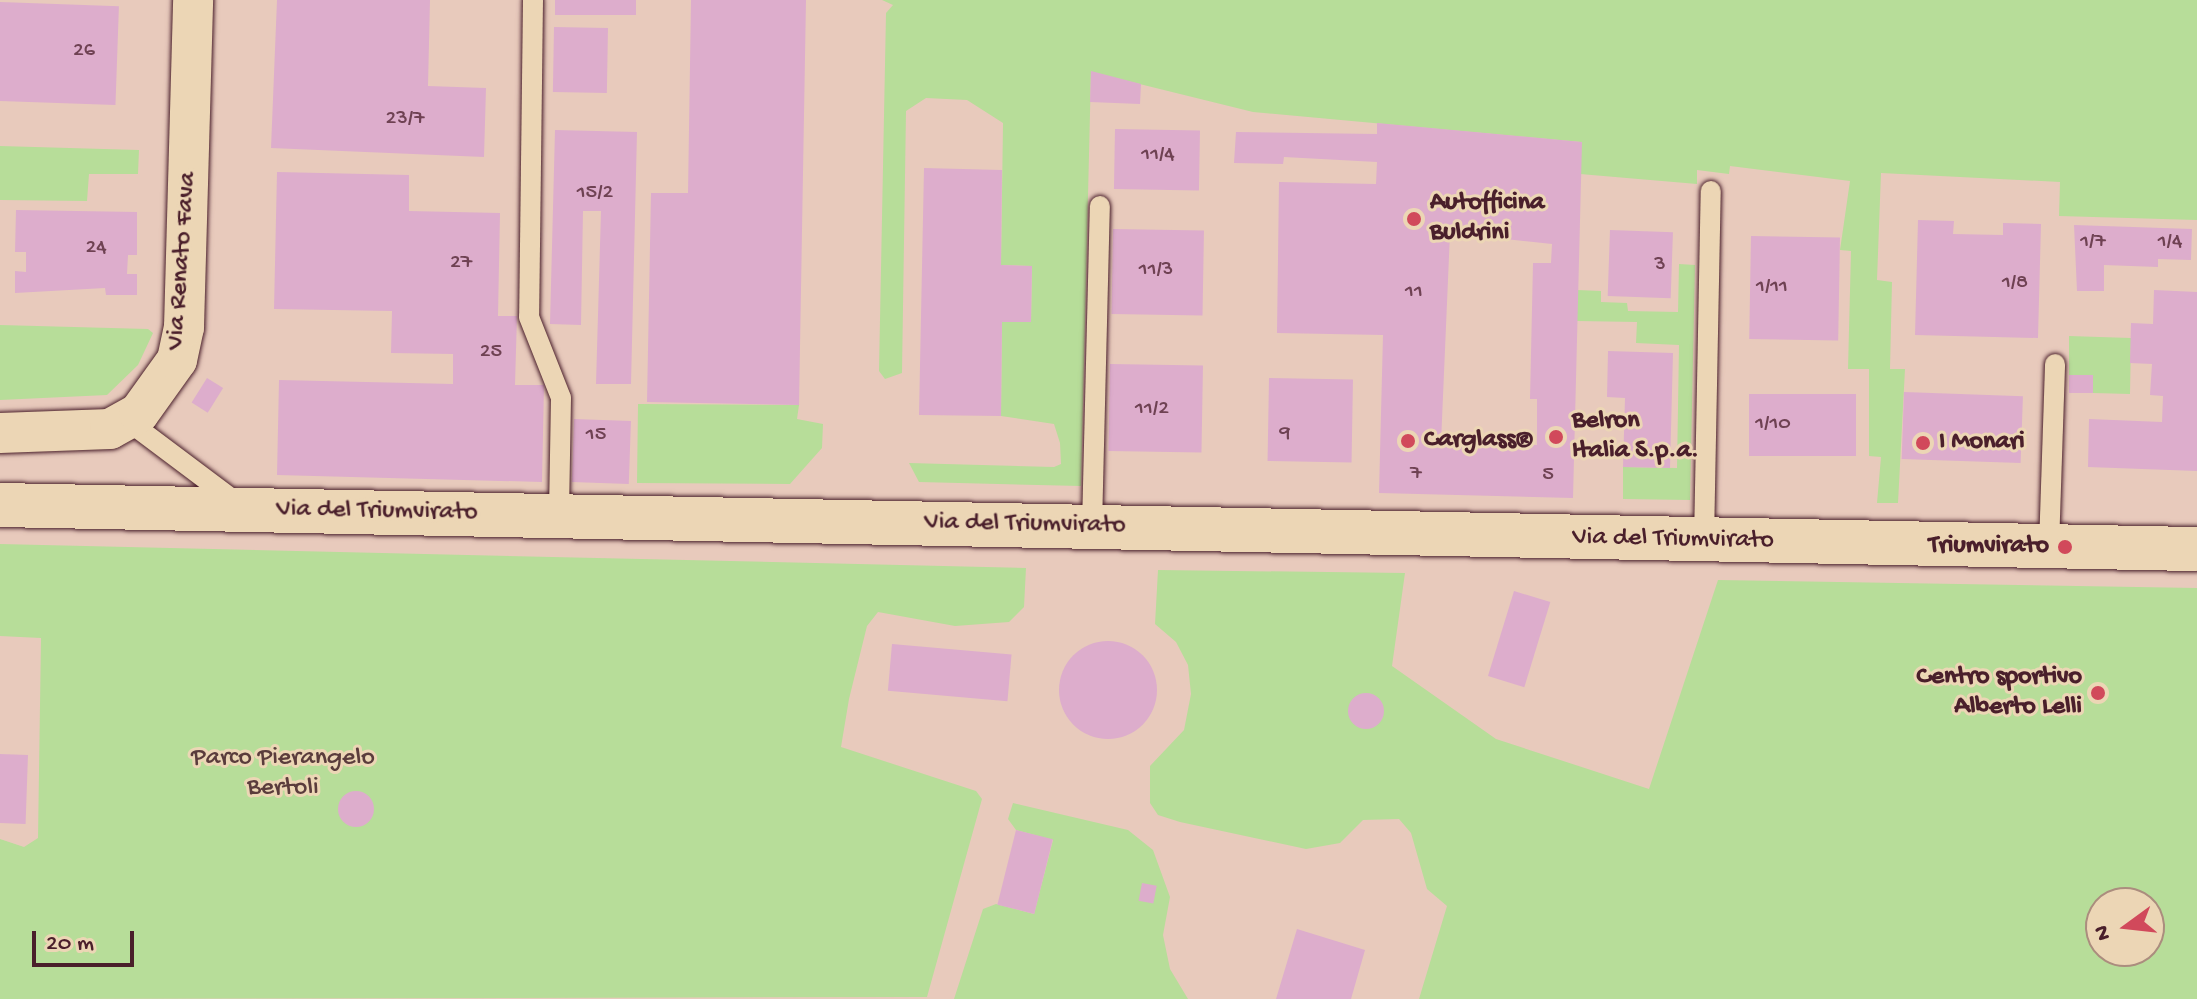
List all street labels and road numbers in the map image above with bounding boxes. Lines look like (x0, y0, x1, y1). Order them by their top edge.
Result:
street label: Via Renato Fava (161, 171, 205, 351)
street label: Via del Triumvirato (276, 495, 478, 529)
street label: Via del Triumvirato (924, 508, 1126, 542)
street label: Via del Triumvirato (1572, 523, 1774, 557)

